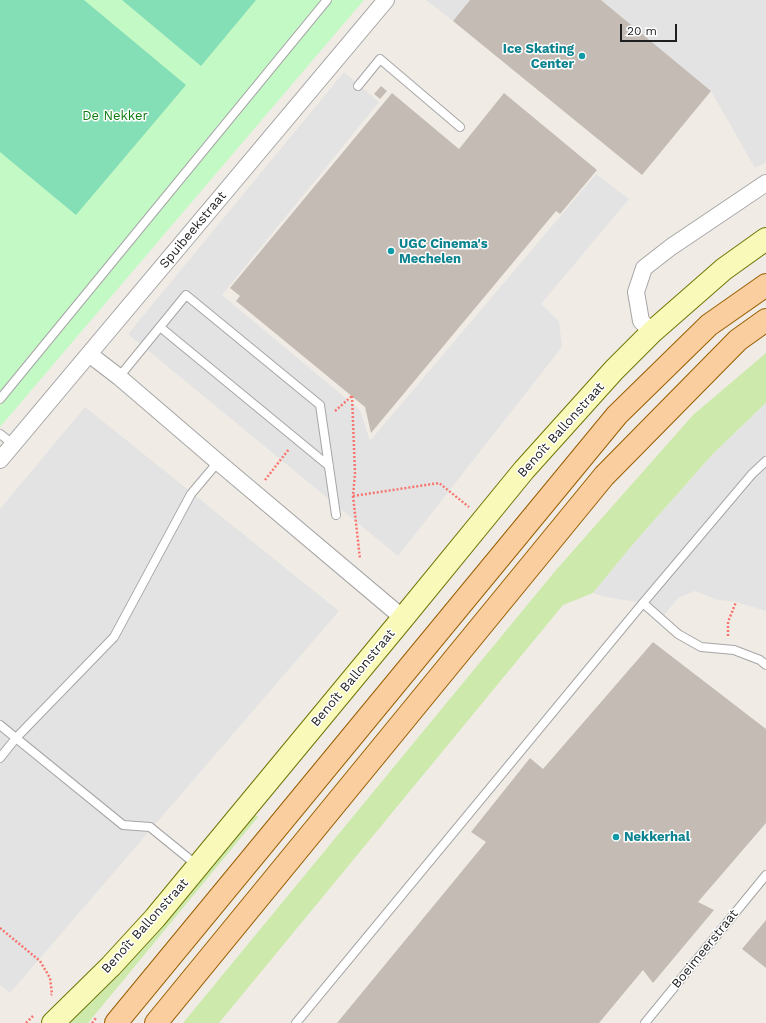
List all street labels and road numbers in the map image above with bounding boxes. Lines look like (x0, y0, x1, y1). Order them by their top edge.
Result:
street label: Spuibeekstraat (156, 188, 230, 272)
street label: Benoît Ballonstraat (514, 379, 608, 481)
street label: Benoît Ballonstraat (308, 626, 398, 730)
street label: Benoît Ballonstraat (98, 875, 192, 977)
street label: Boeimeerstraat (668, 906, 742, 992)

